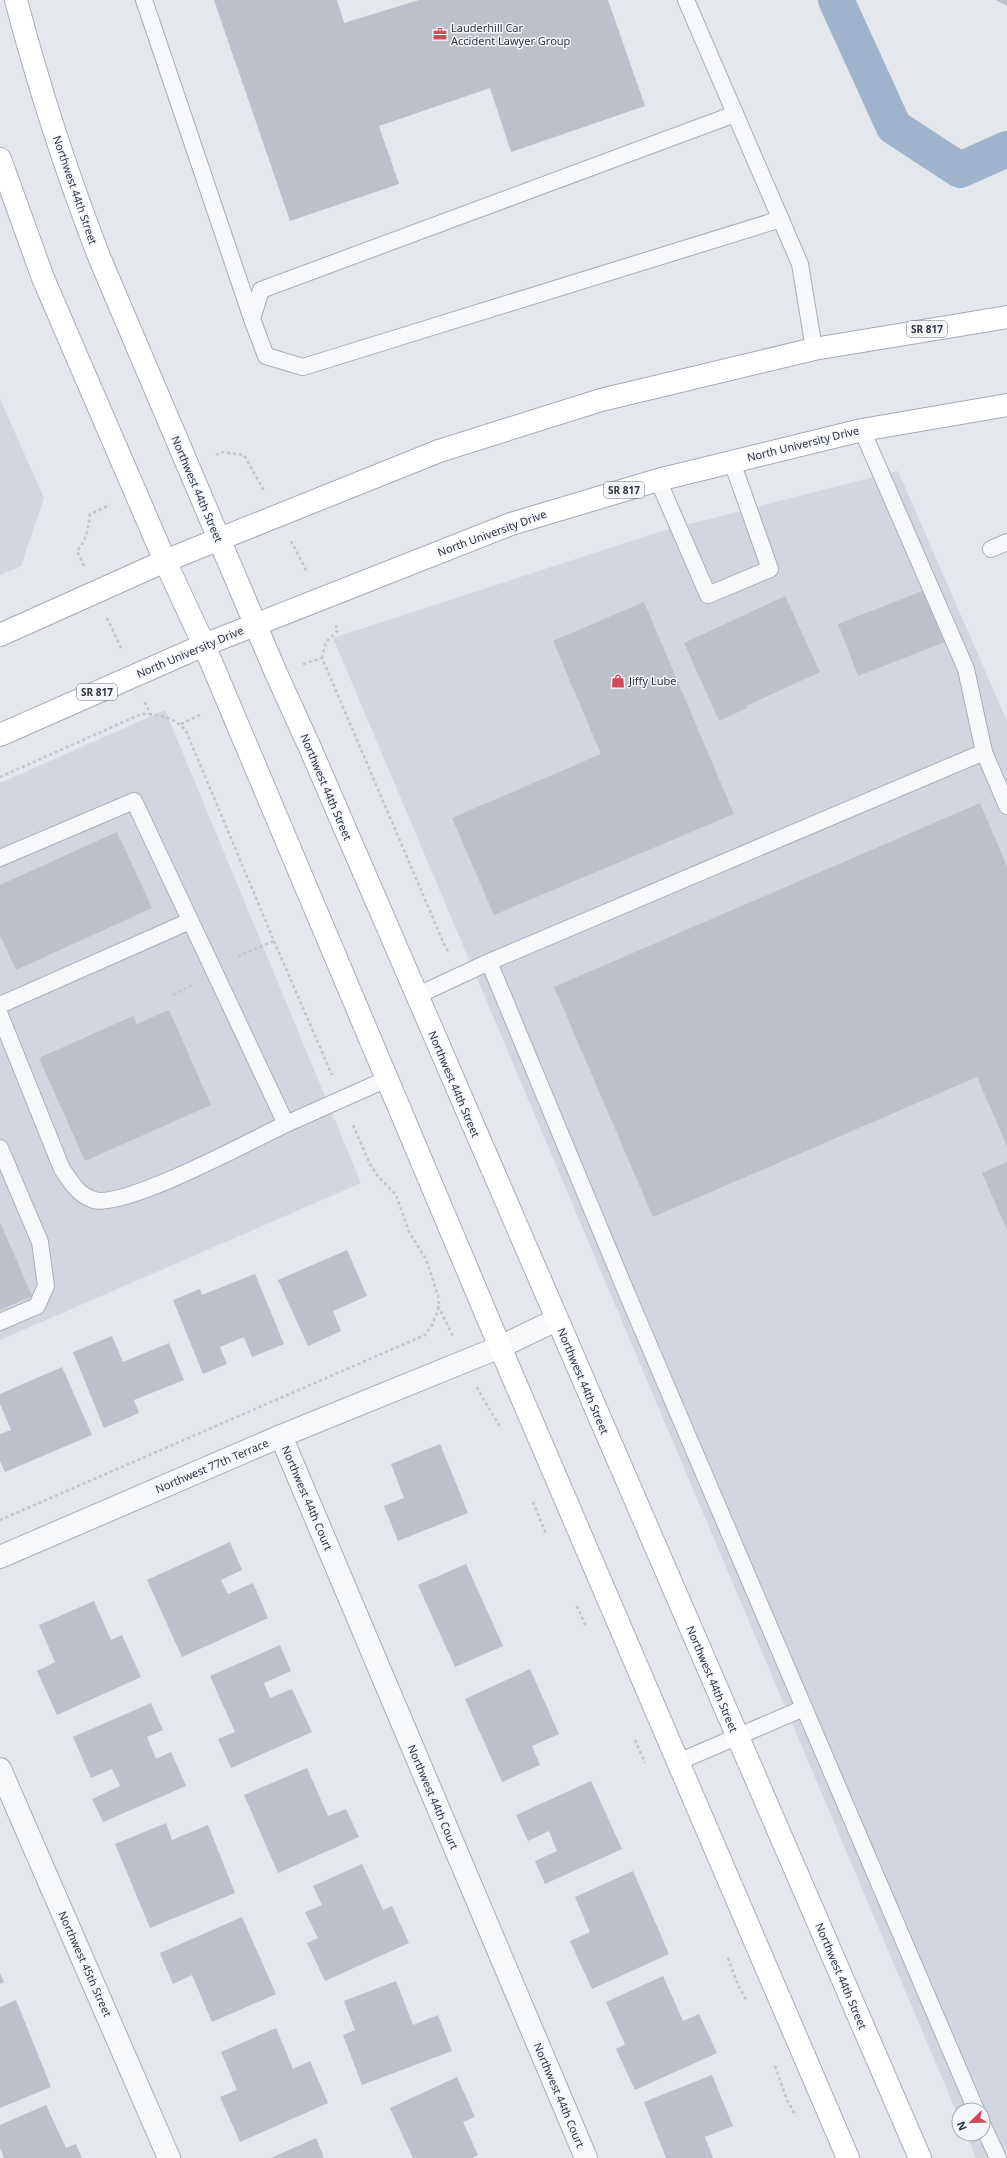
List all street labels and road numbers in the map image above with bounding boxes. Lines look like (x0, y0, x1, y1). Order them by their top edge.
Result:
street label: Northwest 44th Street (50, 133, 101, 246)
road number: SR 817 (907, 321, 947, 337)
street label: North University Drive (745, 422, 860, 465)
street label: Northwest 44th Street (168, 433, 227, 544)
road number: SR 817 (604, 482, 644, 498)
street label: North University Drive (435, 506, 548, 559)
street label: North University Drive (134, 622, 246, 681)
road number: SR 817 (77, 684, 117, 700)
street label: Northwest 44th Street (297, 731, 356, 842)
street label: Northwest 44th Street (425, 1028, 484, 1139)
street label: Northwest 44th Street (554, 1325, 613, 1436)
street label: Northwest 77th Terrace (153, 1435, 271, 1496)
street label: Northwest 44th Court (279, 1443, 336, 1552)
street label: Northwest 44th Street (683, 1623, 742, 1734)
street label: Northwest 44th Court (405, 1742, 462, 1851)
street label: Northwest 45th Street (55, 1909, 116, 2019)
street label: Northwest 44th Street (812, 1920, 871, 2031)
street label: Northwest 44th Court (531, 2040, 588, 2149)

